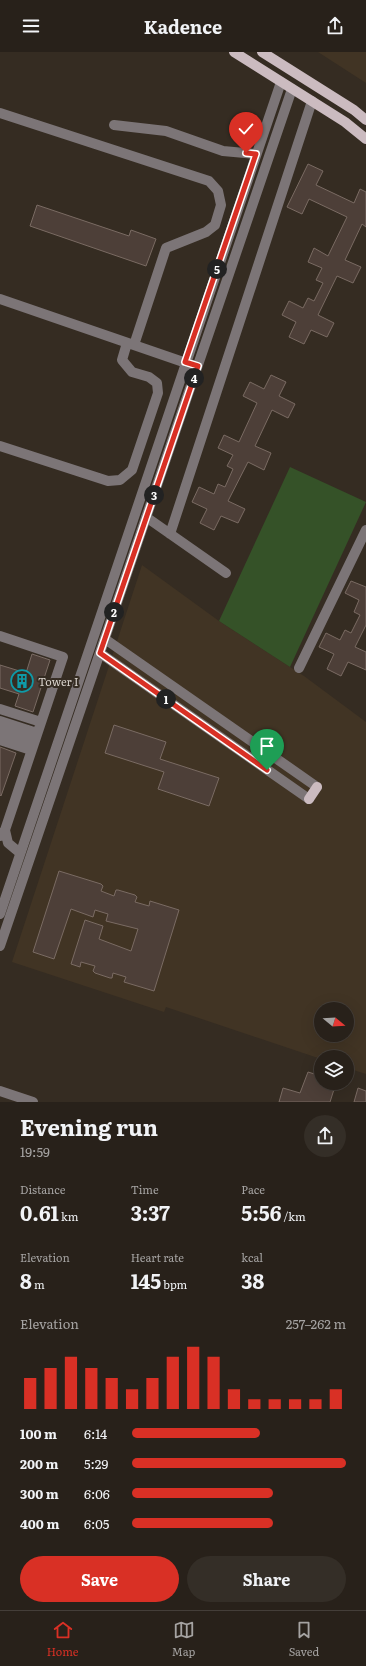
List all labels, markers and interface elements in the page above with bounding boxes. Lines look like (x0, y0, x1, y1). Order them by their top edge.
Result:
text: Kadence (144, 13, 222, 40)
icon: menu (20, 15, 42, 37)
icon: share (324, 15, 346, 37)
pin (229, 112, 263, 153)
icon: check (235, 118, 257, 140)
pin: 5 (207, 259, 227, 279)
text: 5 (214, 261, 220, 277)
pin: 4 (184, 368, 204, 388)
text: 4 (191, 370, 197, 386)
pin: 3 (144, 485, 164, 505)
text: 3 (151, 487, 157, 503)
pin: 2 (104, 602, 124, 622)
text: 2 (111, 604, 117, 620)
building icon: Tower I (9, 668, 35, 694)
place label: Tower I (38, 673, 78, 689)
pin: 1 (156, 689, 176, 709)
text: 1 (164, 691, 168, 707)
pin (250, 729, 284, 770)
icon: arrive (256, 735, 278, 757)
north arrow (314, 1002, 354, 1042)
map controls (314, 1002, 354, 1090)
button: layers (314, 1050, 354, 1090)
text: Evening run (20, 1110, 158, 1143)
button: share (304, 1115, 346, 1157)
text: 19:59 (20, 1142, 50, 1161)
text: Distance (20, 1181, 65, 1197)
text: Time (131, 1181, 159, 1197)
text: Pace (241, 1181, 265, 1197)
text: 0.61 (20, 1197, 59, 1227)
text: 3:37 (131, 1197, 170, 1227)
text: 5:56 (241, 1197, 281, 1227)
text: km (59, 1208, 78, 1224)
text: /km (281, 1208, 306, 1224)
text: Elevation (20, 1249, 70, 1265)
text: Heart rate (131, 1249, 184, 1265)
text: kcal (241, 1249, 263, 1265)
text: 8 (20, 1265, 32, 1295)
text: 145 (131, 1265, 161, 1295)
text: 38 (241, 1265, 264, 1295)
text: m (32, 1276, 45, 1292)
text: bpm (161, 1276, 187, 1292)
text: Elevation (20, 1314, 79, 1333)
text: 257–262 m (286, 1314, 346, 1333)
text: 100 m (20, 1424, 57, 1443)
text: 6:14 (84, 1424, 107, 1443)
text: 200 m (20, 1454, 59, 1473)
text: 5:29 (84, 1454, 108, 1473)
text: 300 m (20, 1484, 59, 1503)
text: 6:06 (84, 1484, 110, 1503)
text: 400 m (20, 1514, 59, 1533)
text: 6:05 (84, 1514, 109, 1533)
button: Save (20, 1556, 179, 1602)
button: Share (187, 1556, 346, 1602)
tab: Home (47, 1619, 78, 1659)
tab: Map (172, 1619, 195, 1659)
tab: Saved (289, 1619, 319, 1659)

